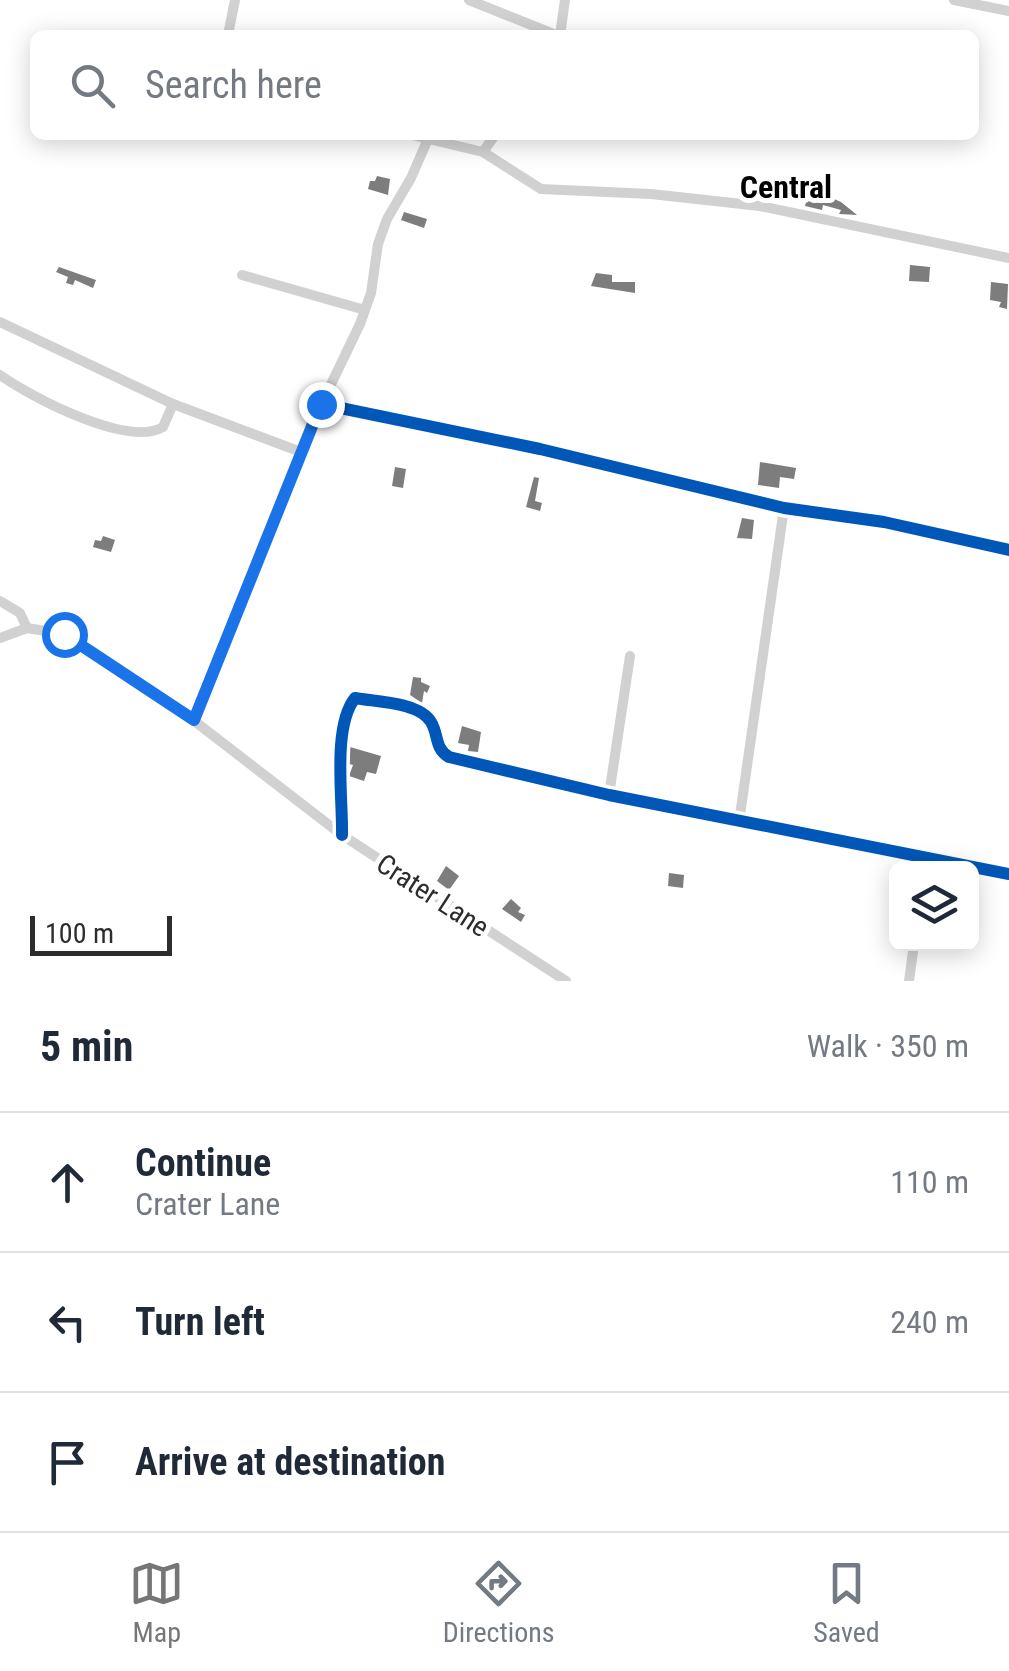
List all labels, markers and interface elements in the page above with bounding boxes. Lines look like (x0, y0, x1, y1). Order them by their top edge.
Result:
search box (30, 30, 979, 140)
icon: search (65, 58, 120, 113)
text: Search here (145, 63, 322, 107)
district label: Central (740, 168, 832, 206)
route end (299, 382, 345, 428)
route start (42, 612, 88, 658)
street label: Crater Lane (370, 847, 495, 944)
map controls (889, 861, 979, 951)
button: layers (889, 861, 979, 951)
scale bar (30, 911, 172, 956)
text: 100 m (45, 917, 114, 950)
text: 5 min (40, 1022, 133, 1071)
text: Walk · 350 m (807, 1027, 969, 1065)
text: Continue (135, 1141, 271, 1185)
icon: ahead (40, 1155, 95, 1210)
text: 110 m (890, 1163, 969, 1201)
text: Crater Lane (135, 1185, 280, 1223)
icon: left (40, 1295, 95, 1350)
text: Turn left (135, 1300, 265, 1344)
text: 240 m (890, 1303, 969, 1341)
icon: arrive (40, 1435, 95, 1490)
text: Arrive at destination (135, 1440, 445, 1484)
tab: Map (129, 1556, 184, 1649)
tab: Directions (443, 1556, 555, 1649)
tab: Saved (813, 1556, 880, 1649)

